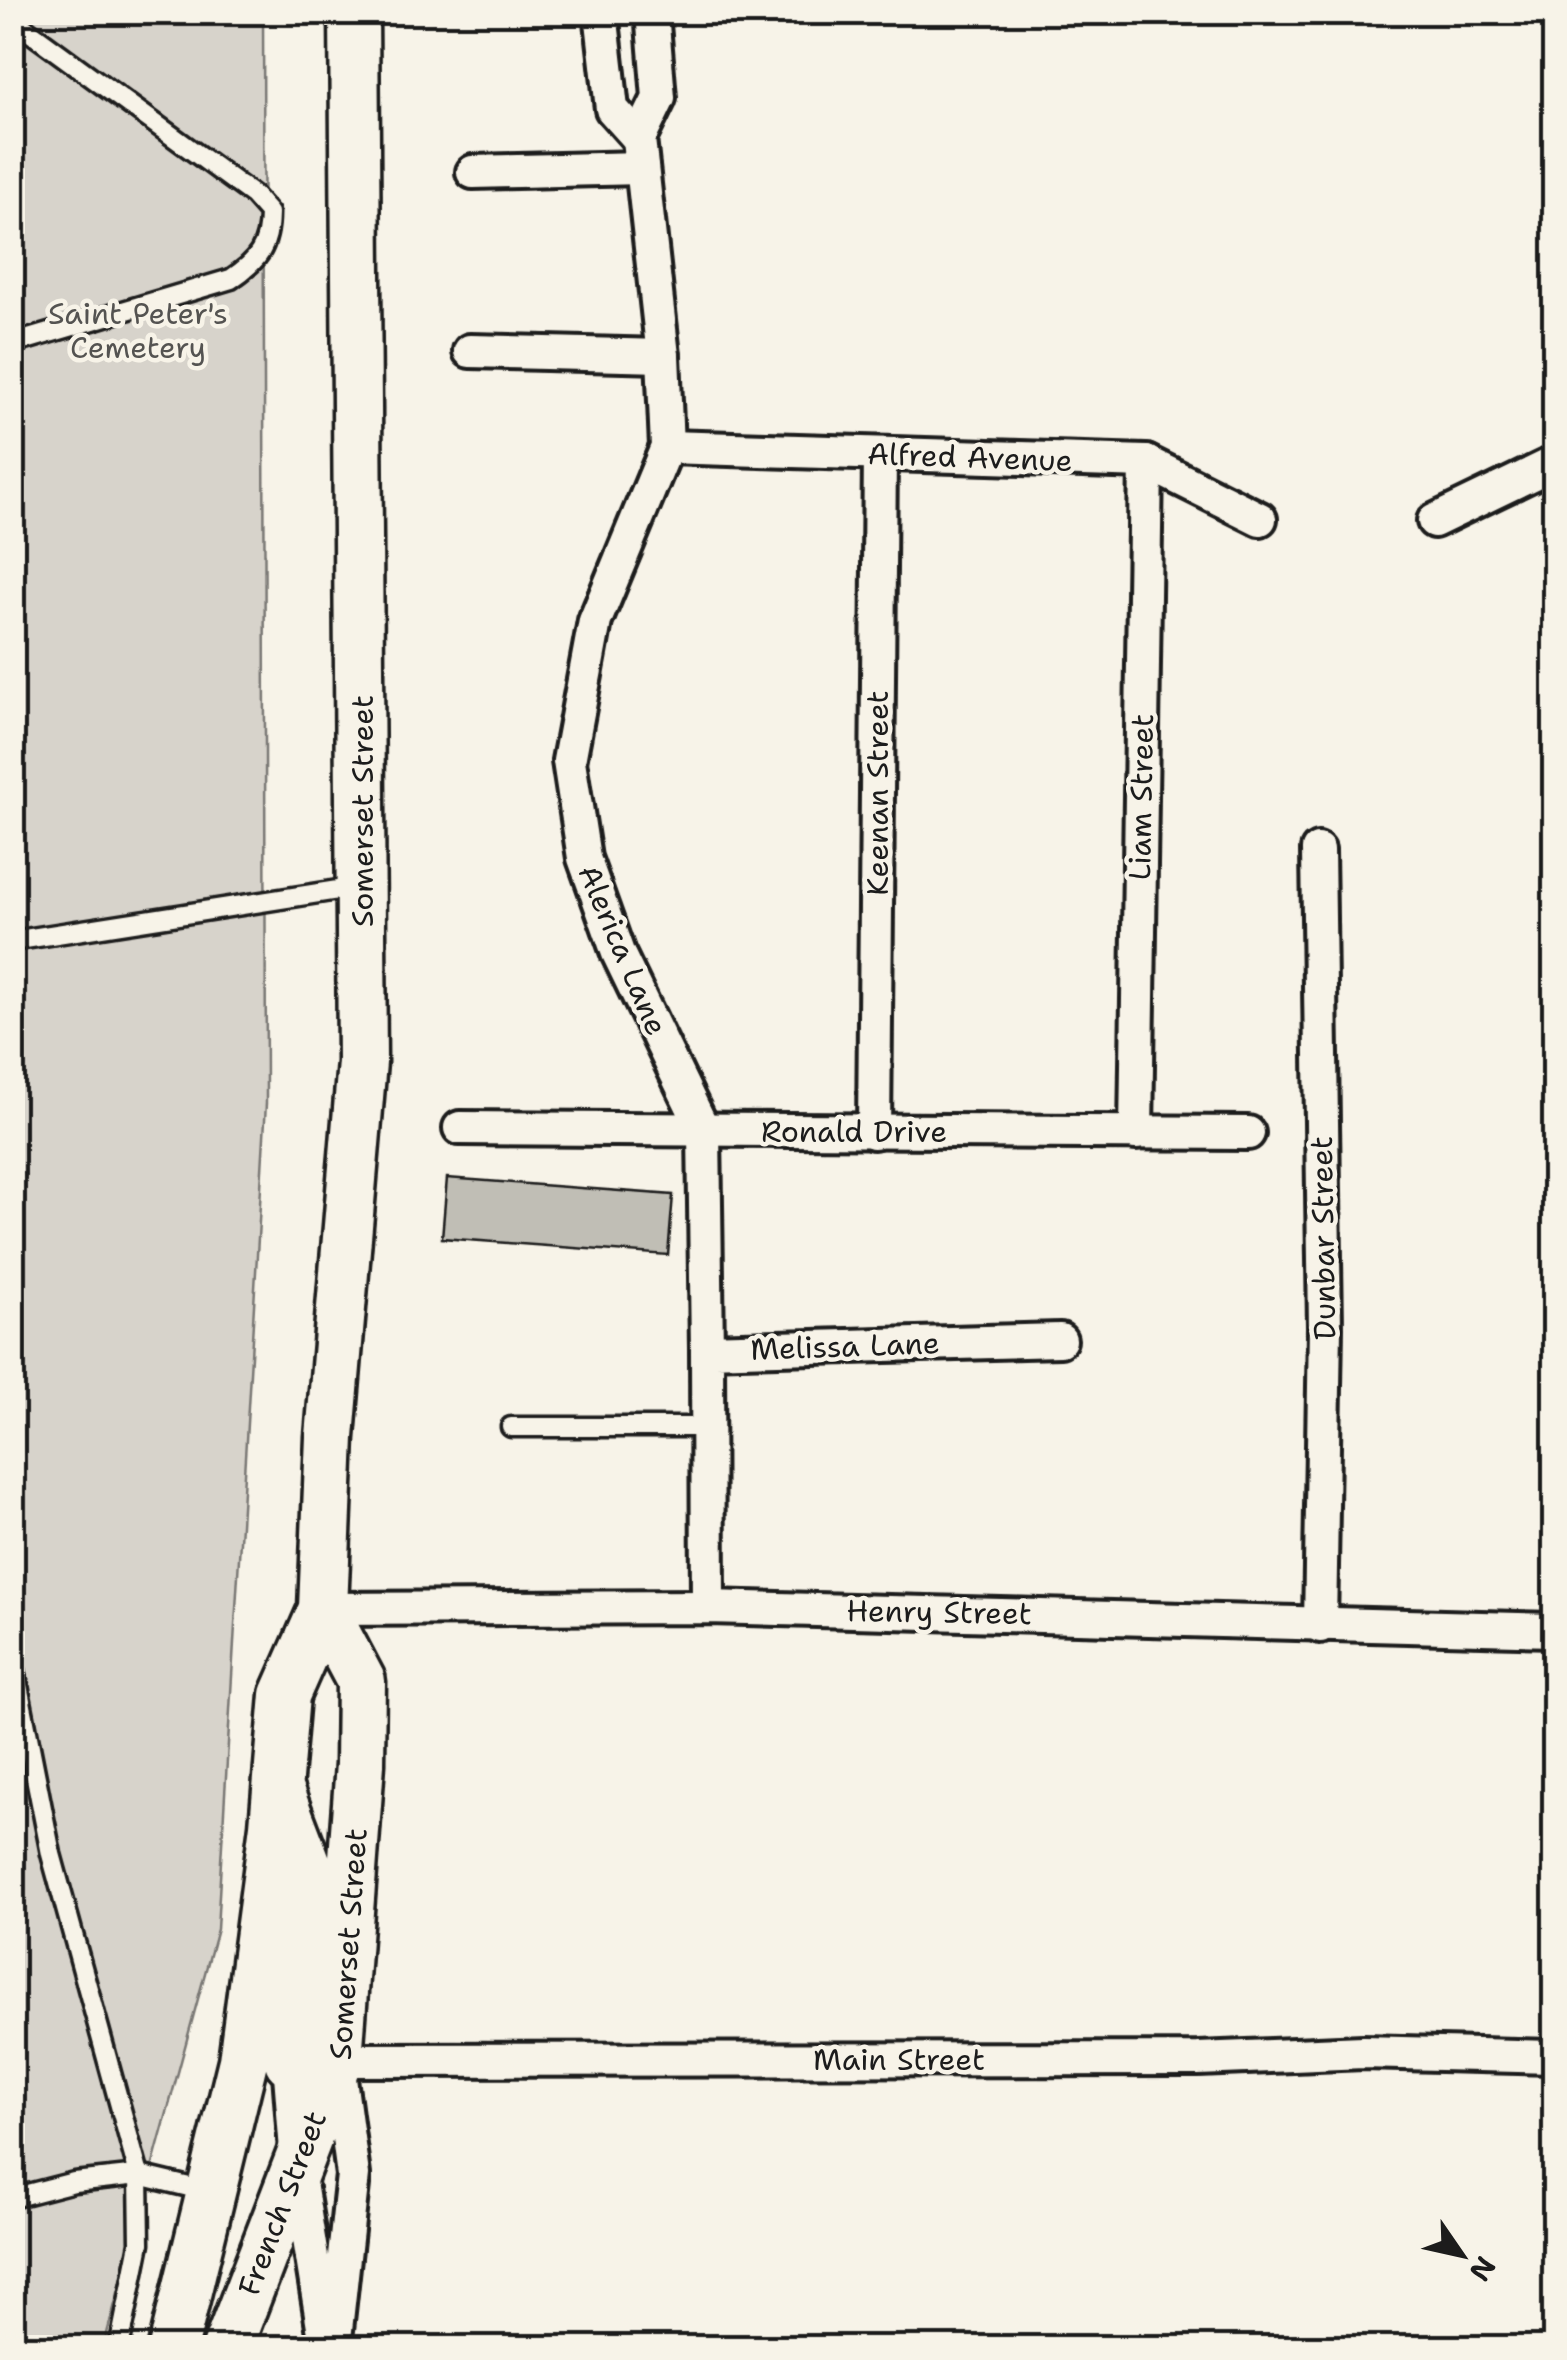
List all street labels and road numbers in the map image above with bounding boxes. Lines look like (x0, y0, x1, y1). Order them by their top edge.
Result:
street label: Alfred Avenue (867, 433, 1073, 481)
street label: Keenan Street (857, 690, 898, 896)
street label: Somerset Street (342, 695, 383, 927)
street label: Liam Street (1119, 713, 1163, 881)
street label: Alerica Lane (569, 858, 677, 1042)
street label: Ronald Drive (761, 1111, 947, 1152)
street label: Dunbar Street (1301, 1136, 1345, 1340)
street label: Melissa Lane (750, 1322, 940, 1370)
street label: Henry Street (846, 1590, 1032, 1634)
street label: Somerset Street (319, 1827, 377, 2061)
street label: Main Street (813, 2039, 985, 2080)
street label: French Street (228, 2105, 336, 2301)

